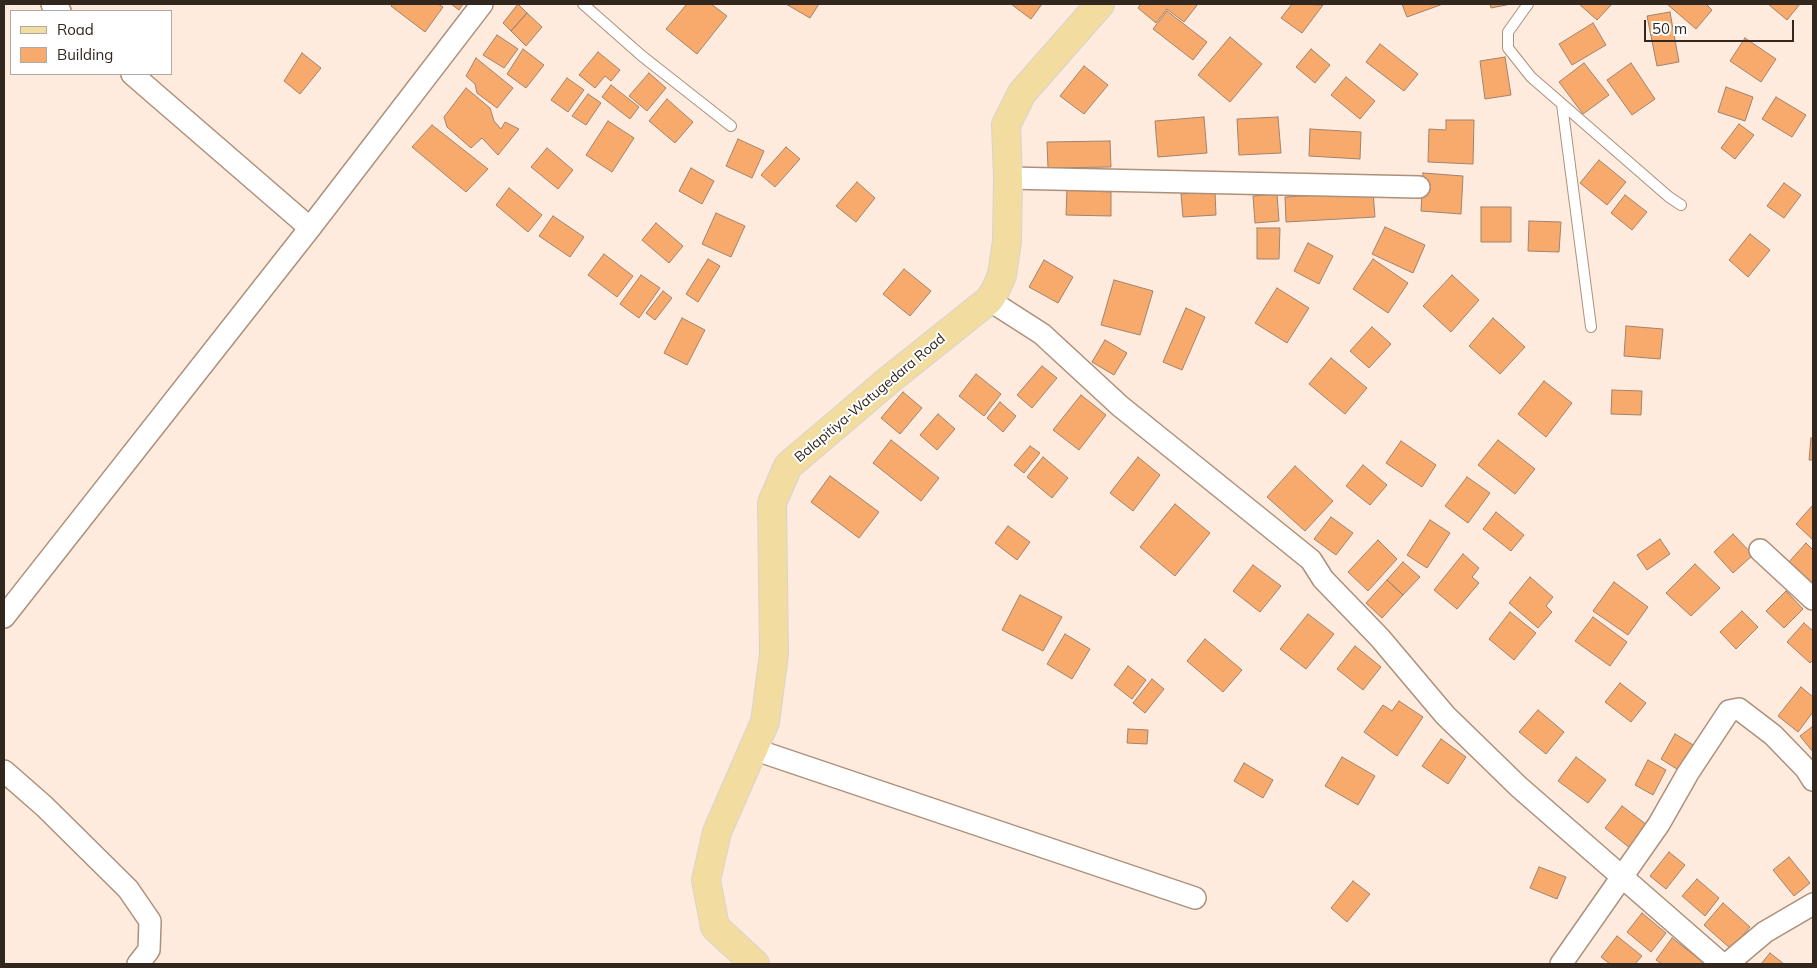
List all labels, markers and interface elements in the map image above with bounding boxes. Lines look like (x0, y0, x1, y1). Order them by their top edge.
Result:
legend (10, 10, 172, 75)
scale bar (1647, 10, 1797, 42)
text: 50 m (1652, 19, 1687, 38)
text: Road (57, 20, 94, 39)
text: Building (57, 45, 113, 64)
street label: Balapitiya-Watugedara Road (791, 330, 949, 466)

